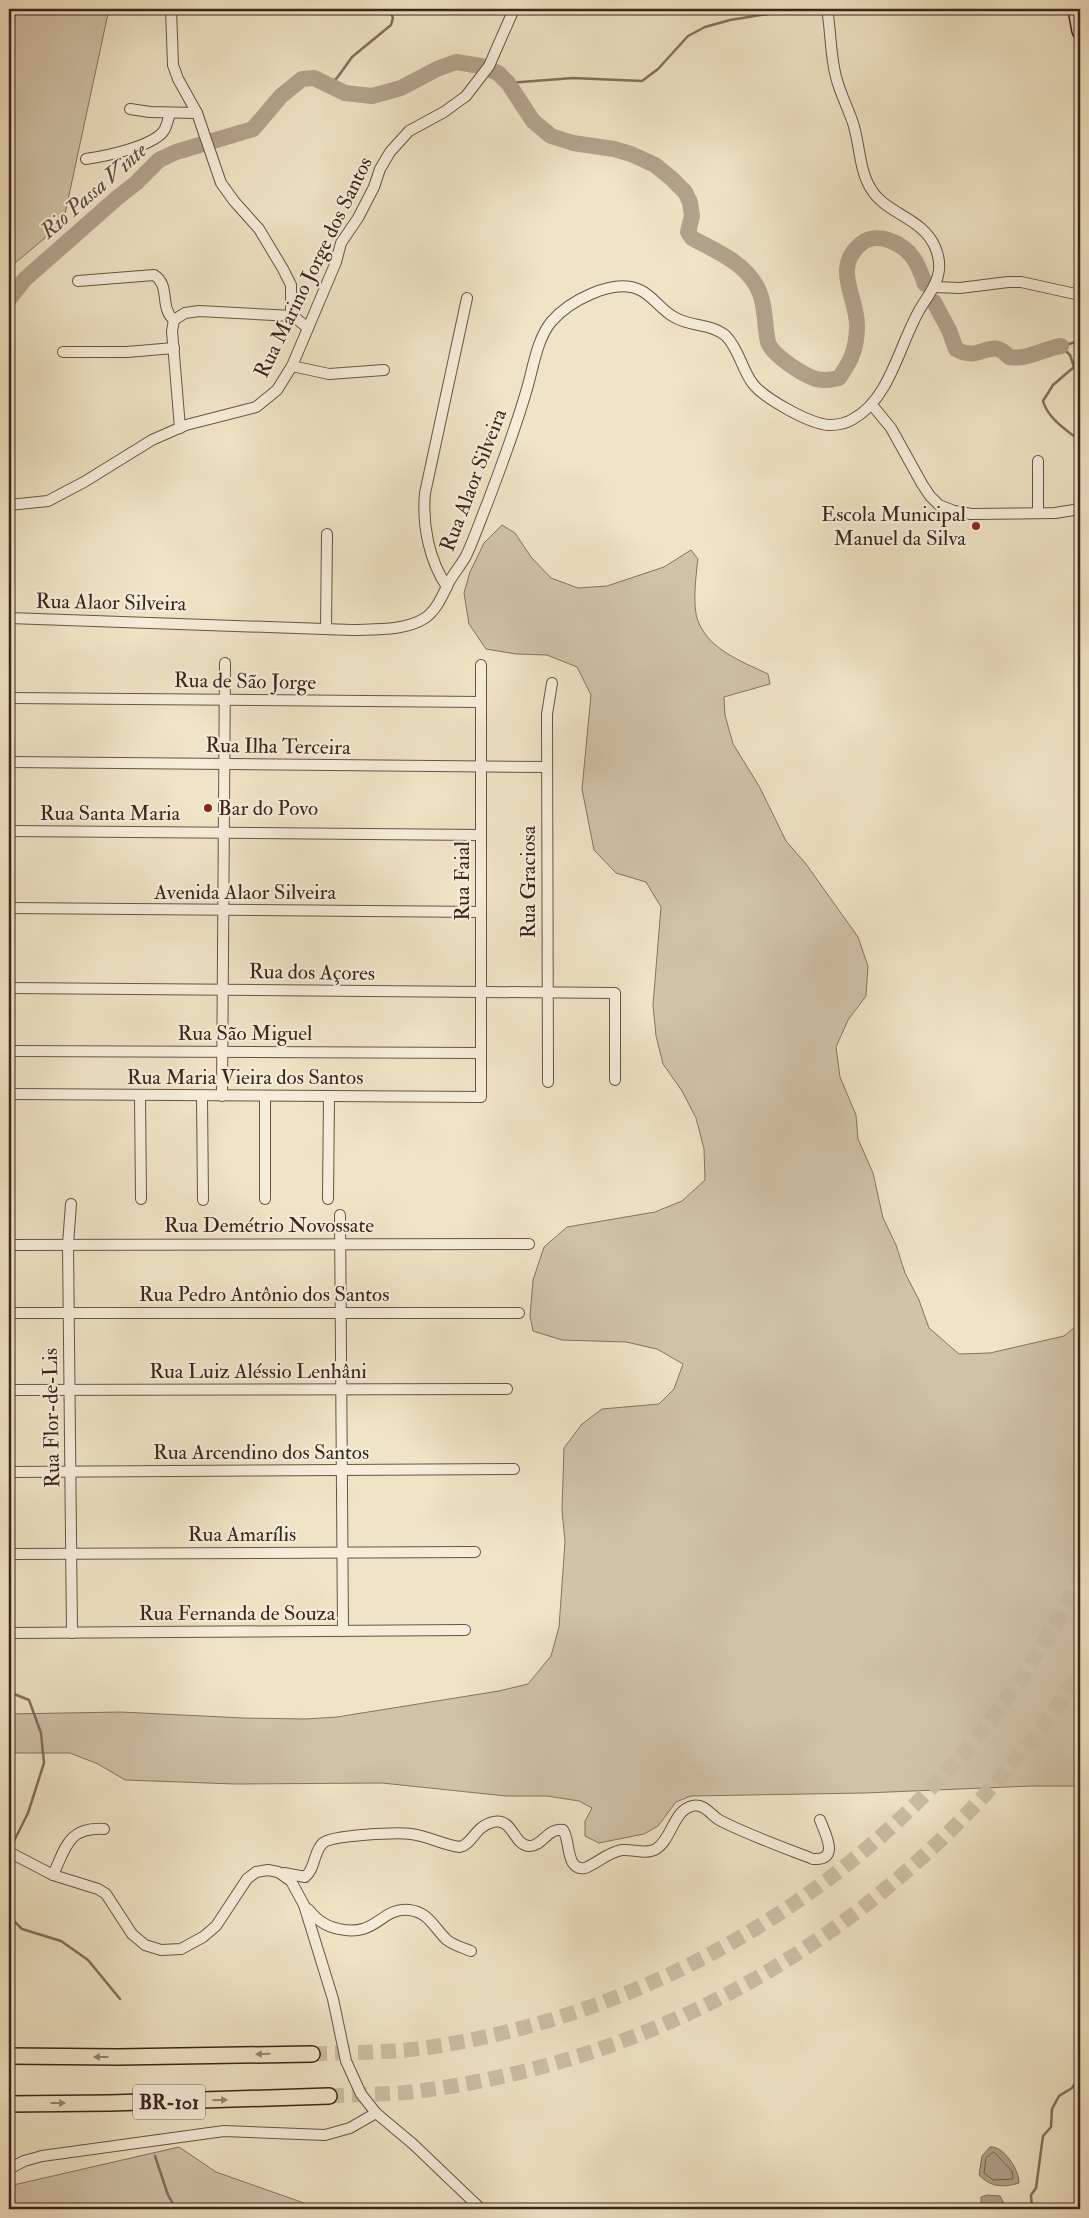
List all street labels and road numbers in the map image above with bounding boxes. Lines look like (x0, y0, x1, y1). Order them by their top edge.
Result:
street label: Rua Marino Jorge dos Santos (248, 152, 379, 382)
street label: Rua Alaor Silveira (434, 405, 513, 555)
street label: Rua Alaor Silveira (35, 588, 187, 617)
street label: Rua de São Jorge (174, 667, 317, 696)
street label: Rua Ilha Terceira (205, 732, 351, 761)
street label: Rua Santa Maria (40, 800, 181, 827)
street label: Rua Graciosa (515, 825, 542, 938)
street label: Rua Faial (449, 841, 476, 921)
street label: Avenida Alaor Silveira (153, 879, 336, 906)
street label: Rua dos Açores (249, 958, 375, 987)
street label: Rua São Miguel (177, 1020, 313, 1047)
street label: Rua Maria Vieira dos Santos (127, 1064, 363, 1091)
street label: Rua Demétrio Novossate (164, 1212, 374, 1239)
street label: Rua Pedro Antônio dos Santos (139, 1281, 389, 1308)
street label: Rua Flor-de-Lis (37, 1348, 66, 1488)
street label: Rua Luiz Aléssio Lenhâni (149, 1358, 367, 1385)
street label: Rua Arcendino dos Santos (153, 1439, 369, 1466)
street label: Rua Amarílis (188, 1521, 296, 1548)
street label: Rua Fernanda de Souza (139, 1600, 336, 1627)
road number: BR-101 (133, 2084, 205, 2120)

